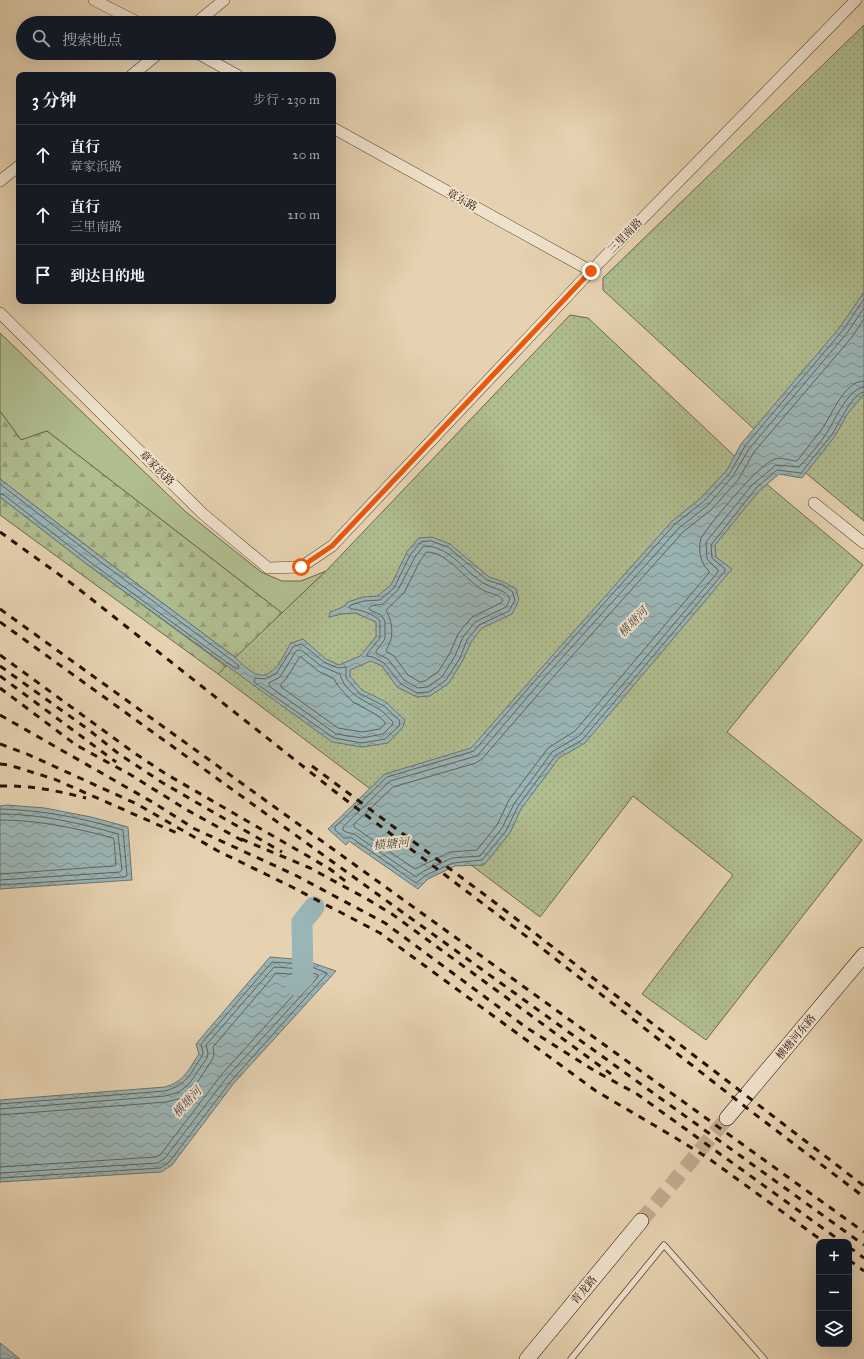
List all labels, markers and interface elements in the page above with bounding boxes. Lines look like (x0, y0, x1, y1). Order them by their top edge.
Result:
search box (16, 16, 336, 60)
icon: search (30, 27, 52, 49)
text: 搜索地点 (62, 31, 122, 49)
text: 3 分钟 (32, 90, 76, 111)
text: 步行 · 230 m (253, 92, 320, 108)
text: 直行 (70, 138, 100, 156)
icon: ahead (32, 144, 54, 166)
text: 20 m (292, 147, 320, 163)
text: 章家浜路 (70, 159, 122, 175)
street label: 章东路 (444, 186, 480, 214)
text: 直行 (70, 198, 100, 216)
icon: ahead (32, 204, 54, 226)
text: 210 m (287, 207, 320, 223)
street label: 三里南路 (605, 216, 645, 256)
text: 三里南路 (70, 219, 122, 235)
route end (582, 262, 600, 280)
icon: arrive (32, 264, 54, 286)
text: 到达目的地 (70, 267, 145, 285)
street label: 章家浜路 (137, 448, 177, 488)
route start (292, 558, 310, 576)
water label: 横塘河 (615, 603, 652, 640)
water label: 横塘河 (372, 835, 412, 853)
street label: 横塘河东路 (773, 1012, 819, 1062)
water label: 横塘河 (170, 1083, 206, 1120)
map controls (816, 1239, 852, 1347)
button: + (816, 1239, 852, 1275)
street label: 青龙路 (568, 1273, 600, 1307)
button: − (816, 1275, 852, 1311)
button: layers (816, 1311, 852, 1347)

